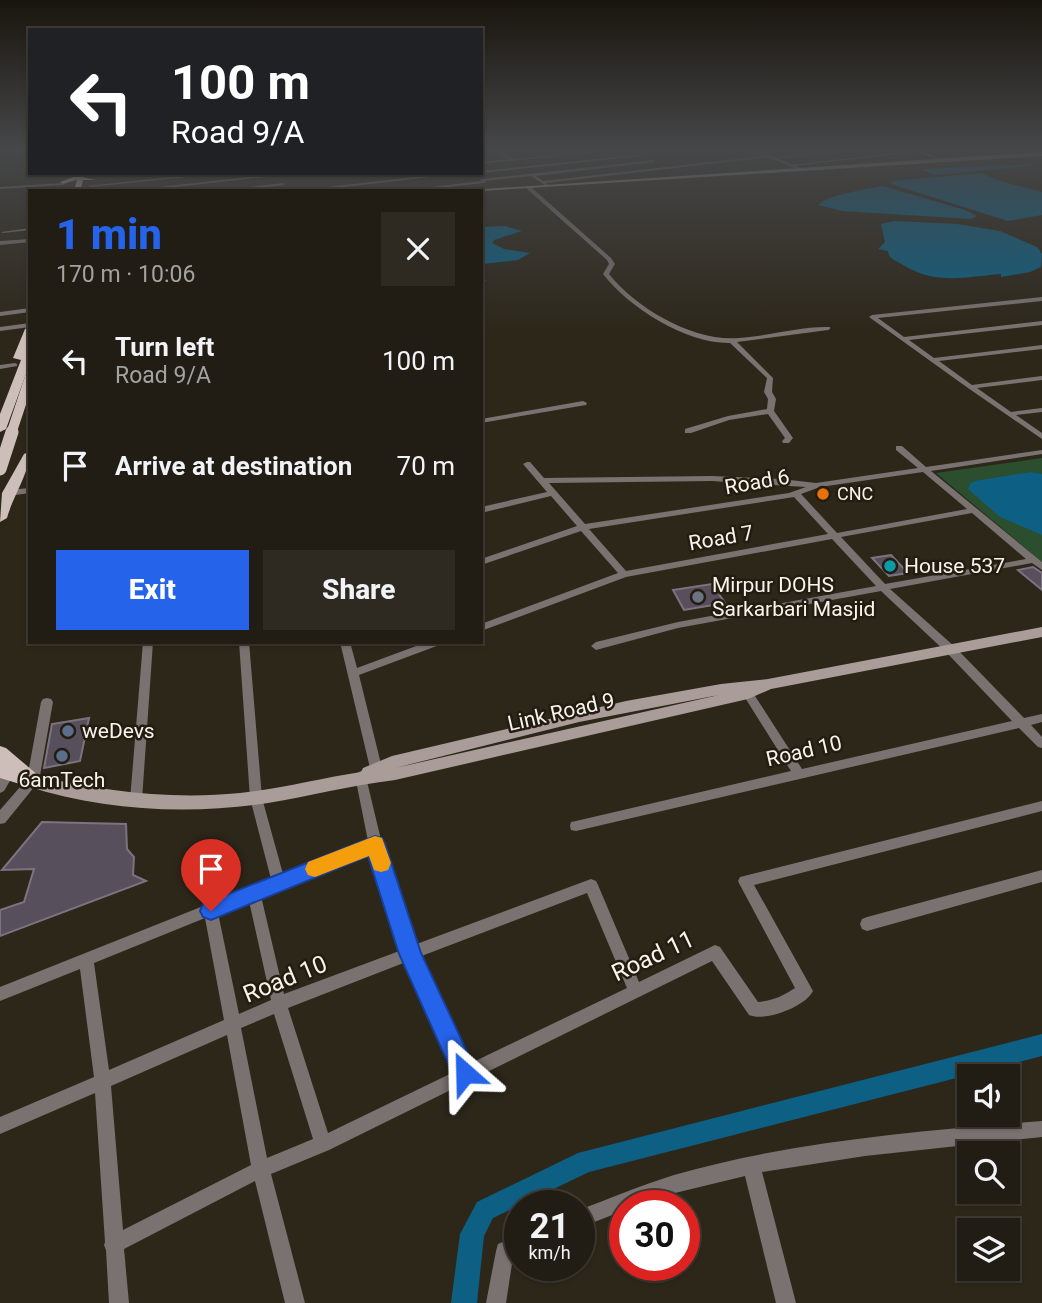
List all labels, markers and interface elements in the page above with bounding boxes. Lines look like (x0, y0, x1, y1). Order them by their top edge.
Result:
text: 100 m (171, 54, 310, 111)
icon: left (56, 56, 147, 147)
text: Road 9/A (171, 113, 304, 151)
text: 1 min (56, 210, 162, 259)
button: close (381, 212, 455, 286)
text: 170 m · 10:06 (56, 261, 195, 288)
text: Turn left (115, 332, 214, 362)
icon: left (56, 342, 94, 380)
text: 100 m (382, 346, 455, 376)
text: Road 9/A (115, 362, 211, 389)
icon: arrive (56, 447, 94, 485)
text: Arrive at destination (115, 451, 352, 481)
text: 70 m (397, 451, 455, 481)
street label: Road 6 (723, 465, 791, 499)
place label: CNC (837, 483, 873, 504)
marker: CNC (815, 486, 831, 502)
street label: Road 7 (687, 521, 755, 555)
button: Exit (56, 550, 249, 630)
button: Share (263, 550, 455, 630)
place label: House 537 (904, 554, 1005, 578)
marker: House 537 (882, 558, 898, 574)
place label: Mirpur DOHS Sarkarbari Masjid (712, 573, 875, 621)
marker: Mirpur DOHS Sarkarbari Masjid (690, 589, 706, 605)
street label: Link Road 9 (505, 688, 617, 736)
place label: weDevs (82, 719, 155, 743)
marker: weDevs (60, 723, 76, 739)
street label: Road 10 (764, 731, 844, 771)
marker: 6amTech (54, 748, 70, 764)
place label: 6amTech (19, 768, 105, 792)
pin (181, 839, 241, 911)
icon: arrive (192, 850, 230, 888)
street label: Road 11 (607, 925, 699, 987)
street label: Road 10 (239, 950, 331, 1008)
position arrow (428, 1036, 502, 1110)
map controls (957, 1064, 1020, 1281)
button: sound (957, 1064, 1020, 1127)
button: search (957, 1141, 1020, 1204)
speed limit sign: 30 (609, 1190, 700, 1281)
text: 21 (529, 1206, 570, 1247)
button: layers (957, 1218, 1020, 1281)
text: km/h (528, 1242, 571, 1263)

